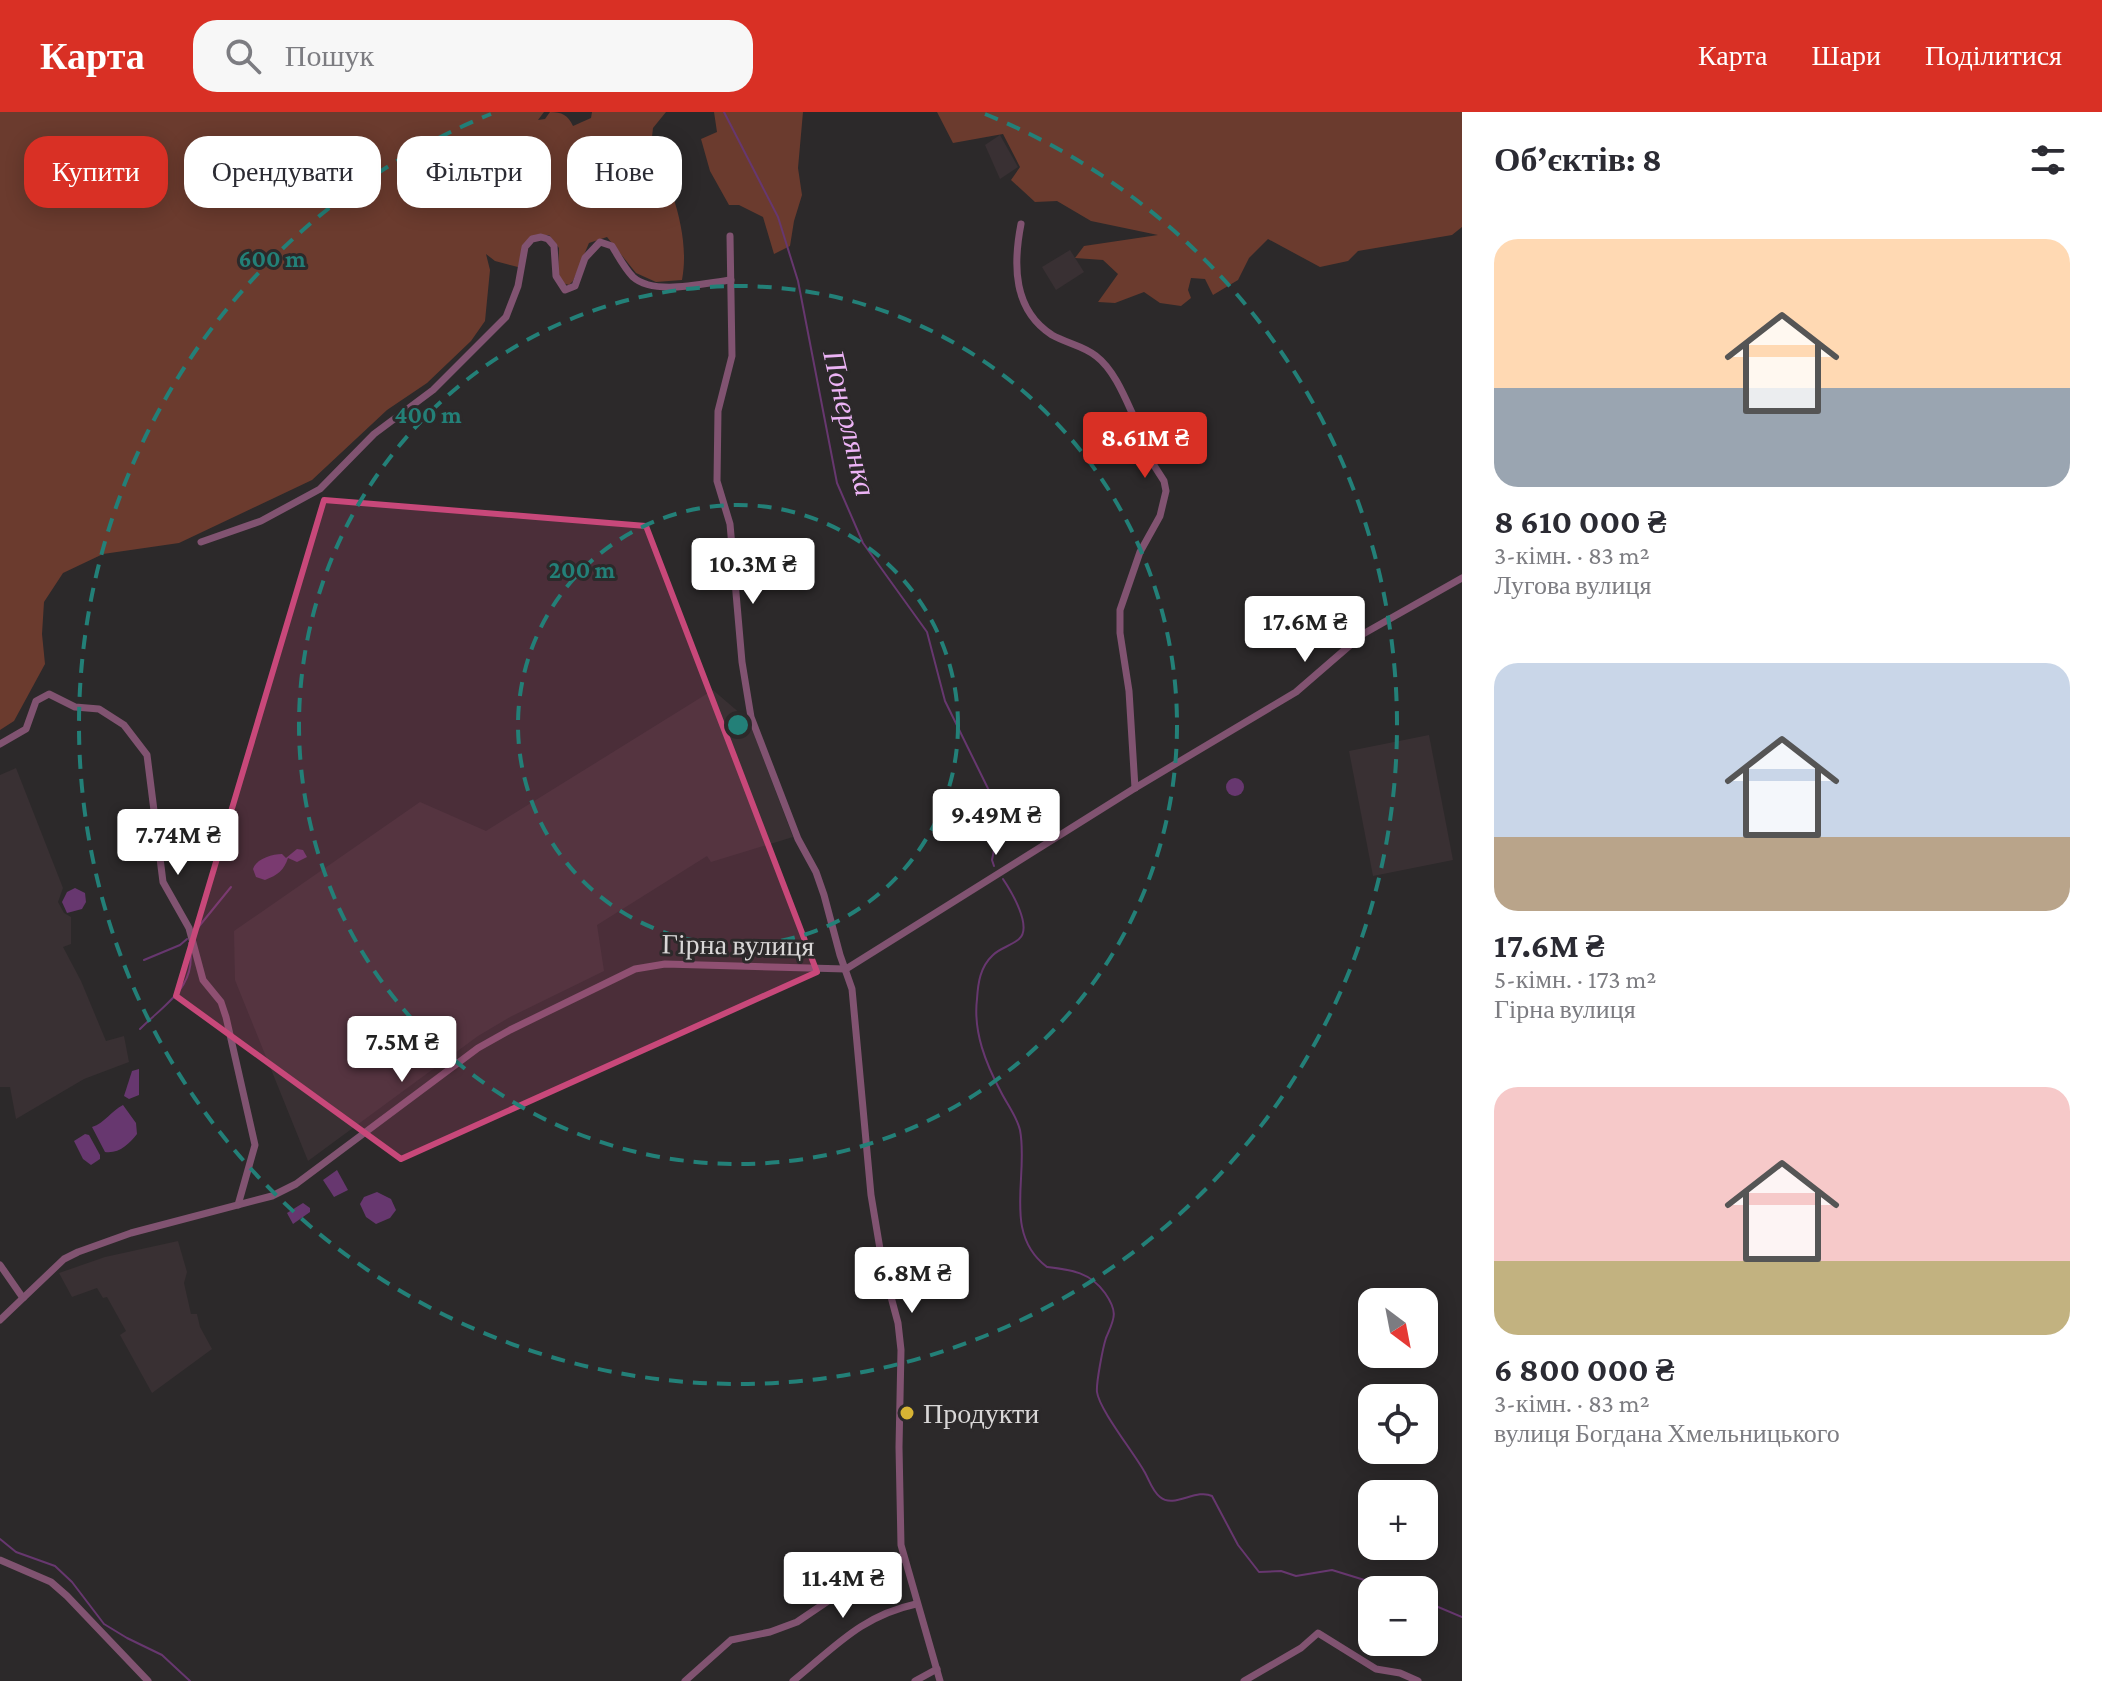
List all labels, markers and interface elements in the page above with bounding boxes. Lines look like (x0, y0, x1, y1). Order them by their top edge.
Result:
search box (193, 20, 753, 92)
icon: search (221, 34, 265, 78)
text: Карта (40, 35, 145, 77)
text: Пошук (285, 39, 374, 72)
text: Карта (1698, 40, 1767, 71)
text: Шари (1811, 40, 1881, 71)
text: Поділитися (1925, 40, 2062, 71)
chip: Купити (24, 136, 168, 208)
chip: Орендувати (184, 136, 381, 208)
chip: Фільтри (397, 136, 551, 208)
chip: Нове (567, 136, 682, 208)
icon: filters (2026, 138, 2070, 182)
text: Об’єктів: 8 (1494, 141, 1662, 178)
text: 600 m (238, 245, 306, 272)
icon: home (1710, 291, 1854, 435)
water label: Понерлянка (817, 346, 883, 499)
text: 400 m (394, 401, 462, 428)
pin: 8.61M ₴ (1071, 412, 1219, 480)
text: 8.61M ₴ (1101, 423, 1189, 452)
text: 8 610 000 ₴ (1494, 503, 1666, 540)
pin: 10.3M ₴ (679, 538, 827, 606)
text: 3-кімн. · 83 m² (1494, 541, 1650, 570)
text: 10.3M ₴ (710, 549, 796, 578)
text: 200 m (549, 556, 616, 583)
text: Лугова вулиця (1494, 571, 1651, 600)
pin: 17.6M ₴ (1231, 596, 1379, 664)
text: 17.6M ₴ (1263, 607, 1347, 636)
centre of rings (724, 711, 752, 739)
icon: home (1710, 715, 1854, 859)
pin: 9.49M ₴ (922, 789, 1070, 857)
text: 9.49M ₴ (951, 800, 1041, 829)
pin: 7.74M ₴ (104, 809, 252, 877)
text: 7.74M ₴ (135, 820, 221, 849)
text: 17.6M ₴ (1494, 927, 1604, 964)
street label: Гірна вулиця (661, 928, 815, 962)
text: 5-кімн. · 173 m² (1494, 965, 1657, 994)
text: Гірна вулиця (1494, 995, 1636, 1024)
pin: 7.5M ₴ (337, 1016, 467, 1084)
text: 7.5M ₴ (365, 1027, 439, 1056)
icon: home (1710, 1139, 1854, 1283)
pin: 6.8M ₴ (847, 1247, 977, 1315)
text: 6.8M ₴ (873, 1258, 951, 1287)
north arrow (1358, 1288, 1438, 1368)
map controls (1358, 1288, 1438, 1656)
text: 6 800 000 ₴ (1494, 1351, 1674, 1388)
button: locate (1358, 1384, 1438, 1464)
text: 3-кімн. · 83 m² (1494, 1389, 1650, 1418)
place label: Продукти (923, 1398, 1039, 1429)
marker: Продукти (898, 1404, 916, 1422)
text: вулиця Богдана Хмельницького (1494, 1419, 1840, 1448)
button: + (1358, 1480, 1438, 1560)
pin: 11.4M ₴ (769, 1552, 917, 1620)
text: 11.4M ₴ (802, 1563, 884, 1592)
button: − (1358, 1576, 1438, 1656)

